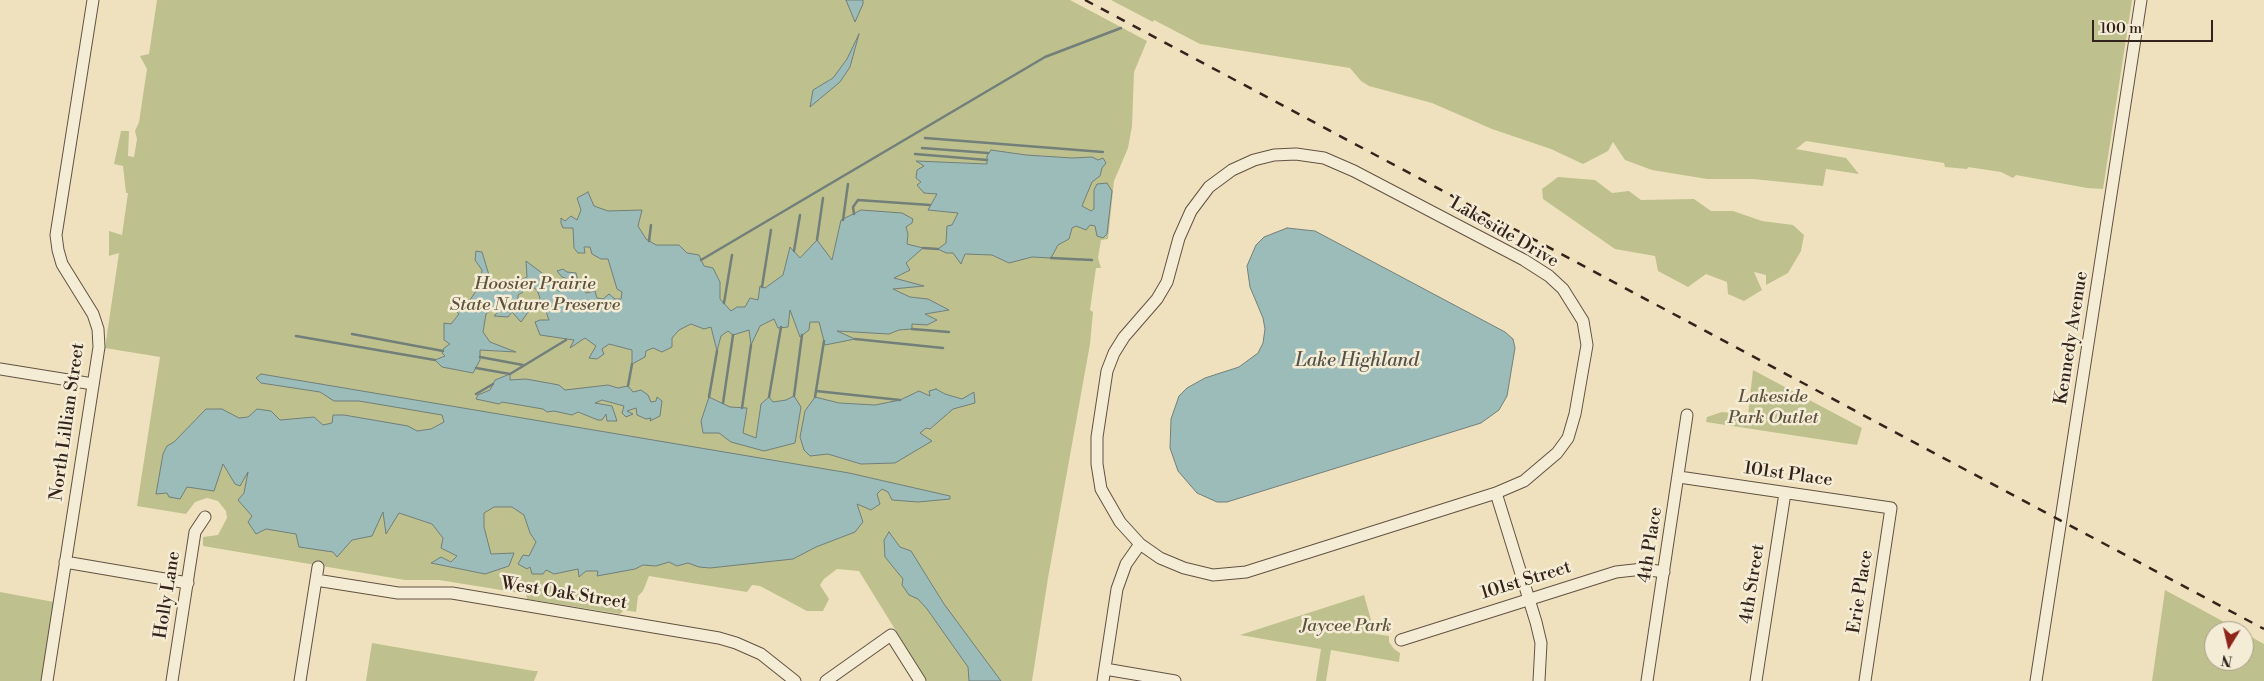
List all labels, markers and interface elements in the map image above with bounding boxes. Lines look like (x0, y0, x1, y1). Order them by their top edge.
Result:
scale bar (2094, 10, 2215, 42)
text: 100 m (2100, 19, 2142, 38)
street label: Lakeside Drive (1446, 193, 1562, 273)
street label: Kennedy Avenue (2051, 270, 2093, 406)
park label: Hoosier Prairie State Nature Preserve (450, 274, 620, 316)
street label: North Lillian Street (46, 342, 90, 502)
water label: Lake Highland (1295, 350, 1419, 372)
park label: Lakeside Park Outlet (1728, 387, 1818, 429)
street label: 101st Place (1742, 458, 1834, 492)
street label: 4th Place (1634, 505, 1668, 585)
street label: 4th Street (1736, 542, 1770, 626)
street label: Erie Place (1844, 549, 1878, 635)
street label: Holly Lane (150, 550, 186, 640)
street label: 101st Street (1478, 557, 1574, 605)
street label: West Oak Street (499, 573, 629, 615)
park label: Jaycee Park (1301, 616, 1391, 638)
north arrow (2204, 621, 2254, 671)
text: N (2220, 650, 2234, 670)

